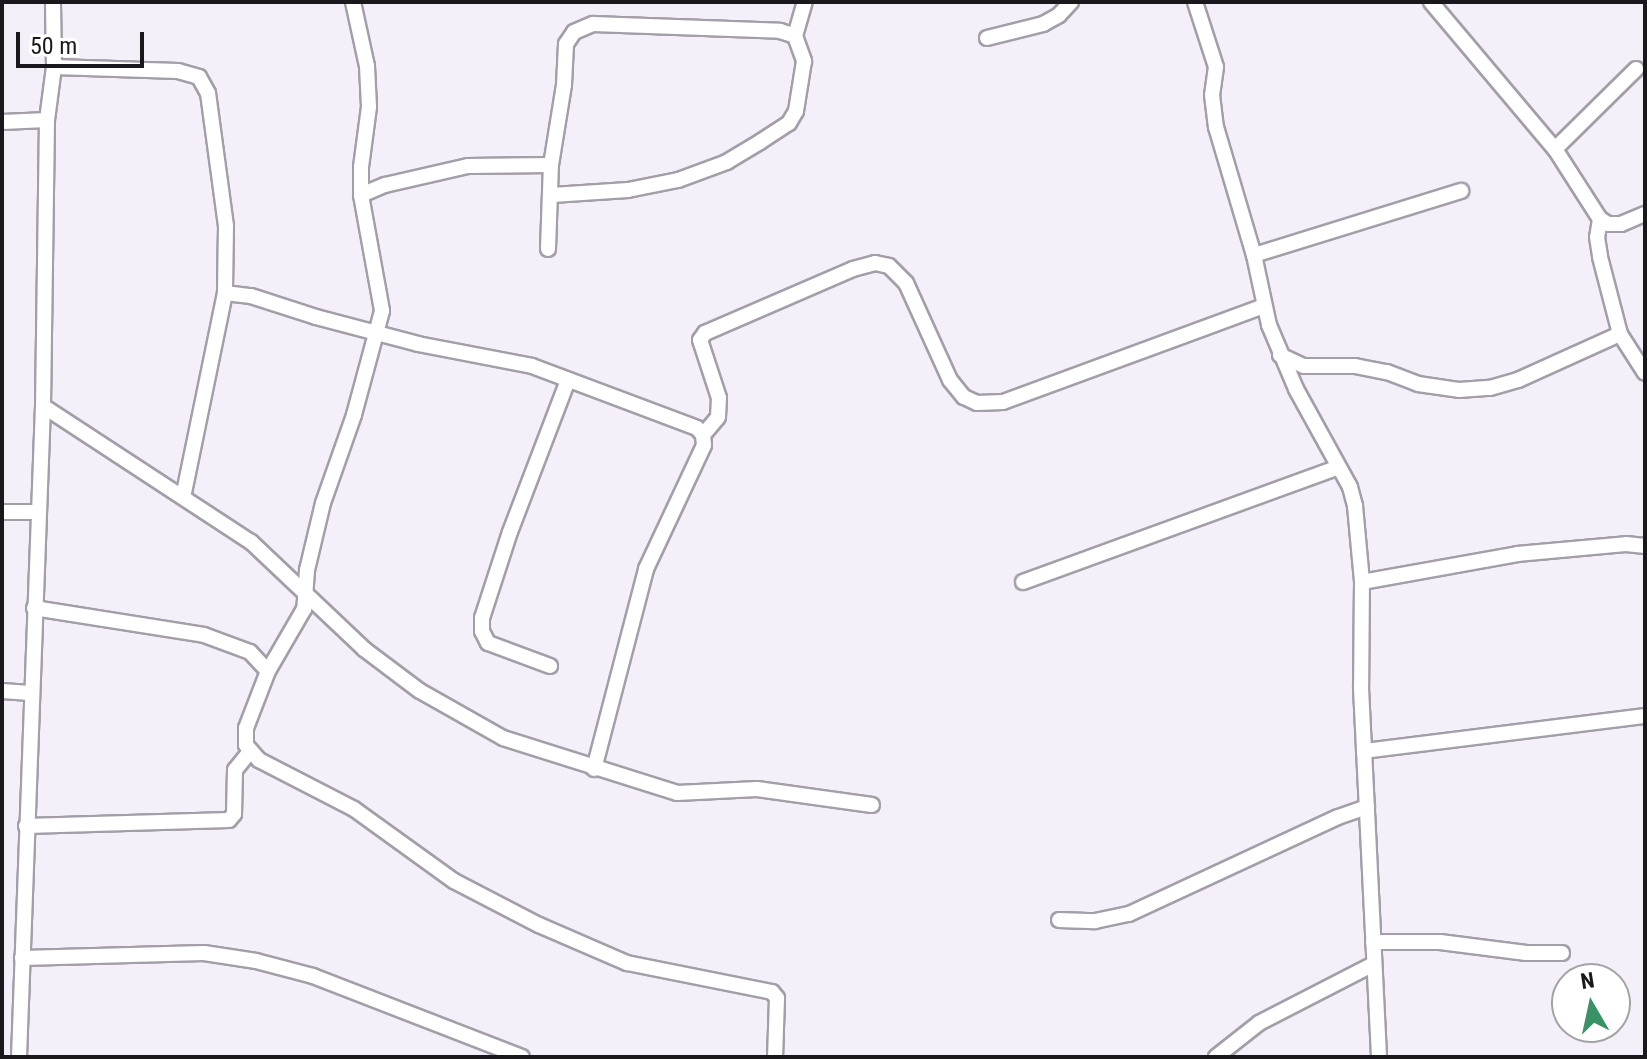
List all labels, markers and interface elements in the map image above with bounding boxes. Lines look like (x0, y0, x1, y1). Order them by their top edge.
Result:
scale bar (20, 16, 148, 66)
text: 50 m (30, 32, 77, 60)
north arrow (1551, 963, 1631, 1043)
text: N (1579, 967, 1596, 994)

